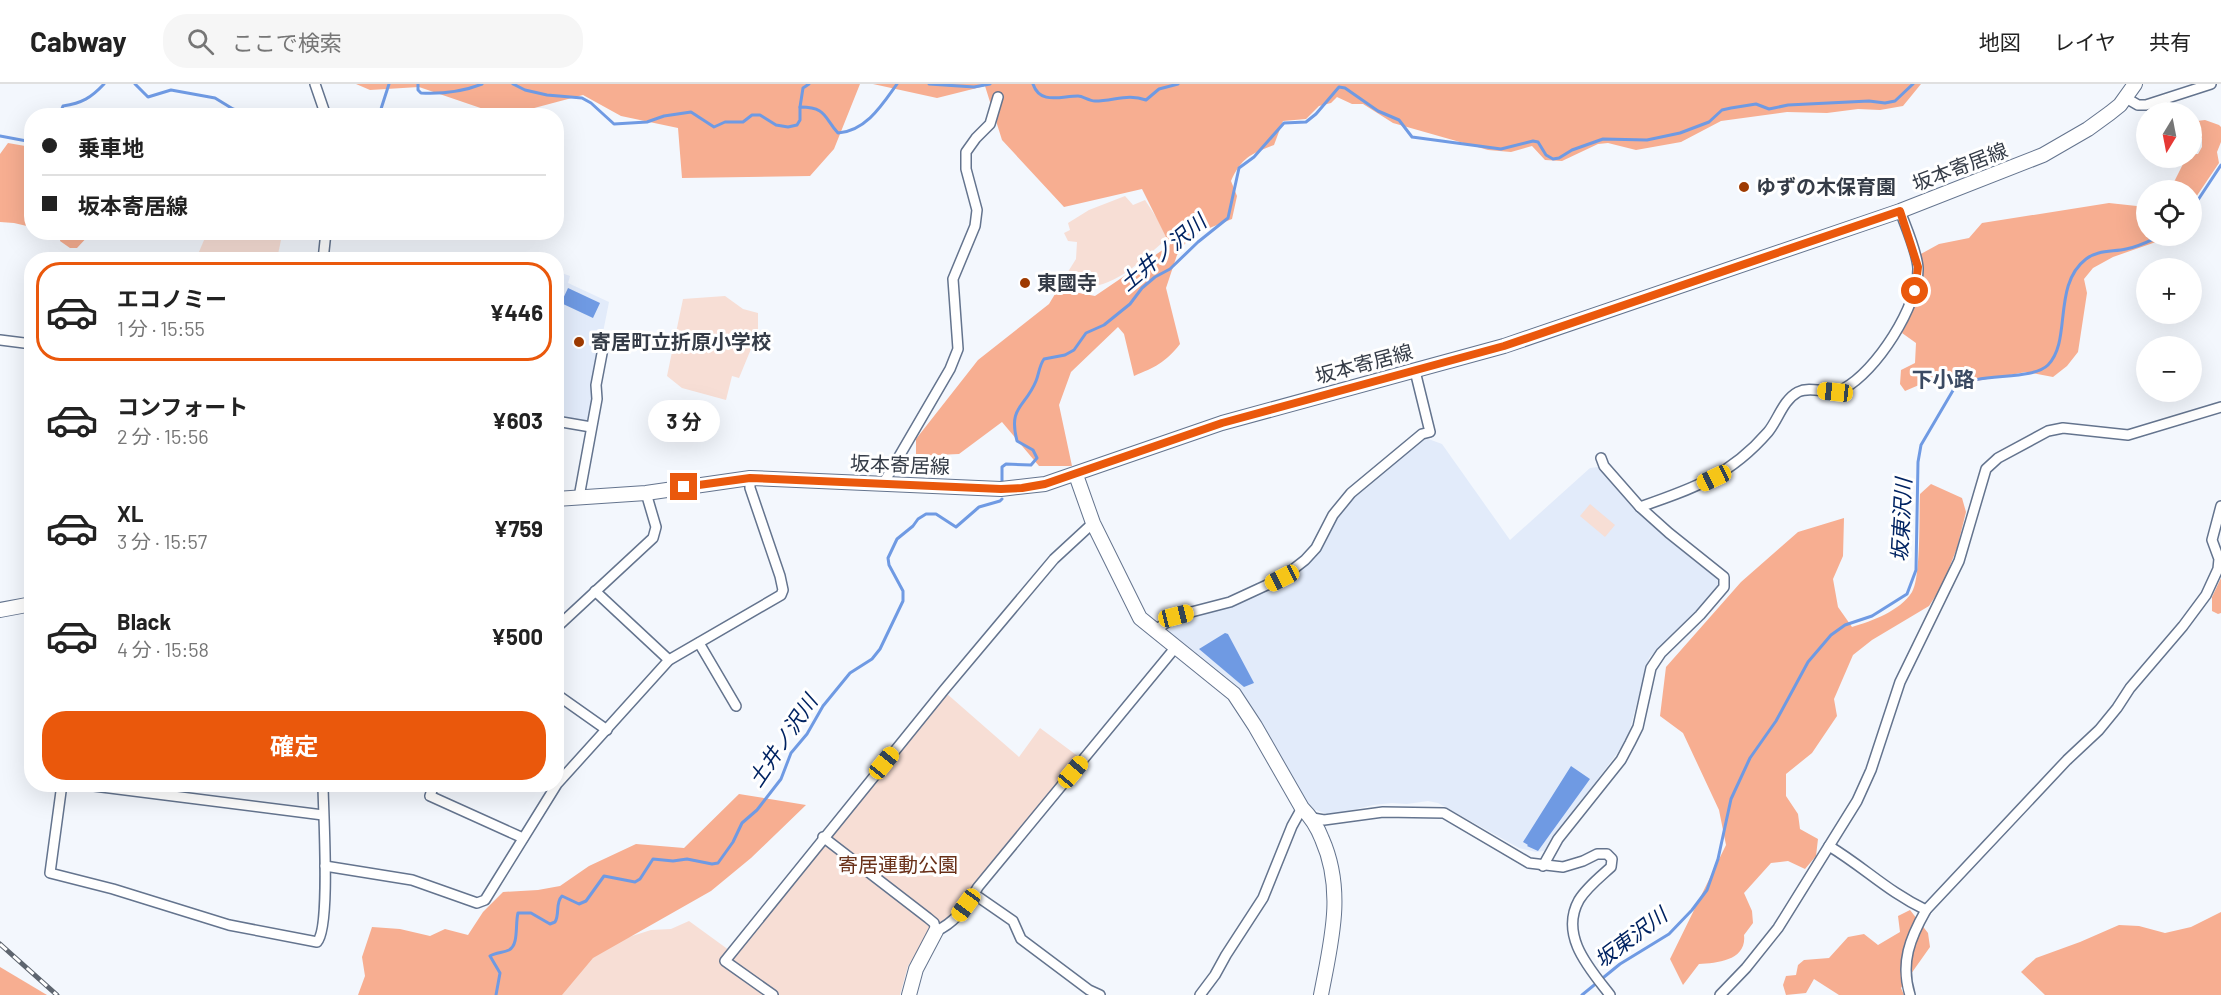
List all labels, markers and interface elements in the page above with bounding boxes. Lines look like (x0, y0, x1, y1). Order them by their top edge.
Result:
search box (163, 14, 583, 68)
text: Cabway (30, 24, 127, 58)
icon: search (184, 25, 217, 58)
text: ここで検索 (232, 29, 342, 55)
text: 地図 (1979, 29, 2021, 54)
text: レイヤ (2054, 29, 2116, 54)
text: 共有 (2149, 29, 2191, 54)
north arrow (2136, 102, 2202, 168)
map controls (2136, 102, 2202, 402)
text: 乗車地 (78, 134, 144, 160)
street label: 坂本寄居線 (1909, 137, 2011, 195)
place label: ゆずの木保育園 (1756, 174, 1896, 198)
marker: ゆずの木保育園 (1737, 180, 1751, 194)
button: locate (2136, 180, 2202, 246)
text: 坂本寄居線 (78, 192, 188, 218)
water label: 土井ノ沢川 (1114, 207, 1212, 295)
button: + (2136, 258, 2202, 324)
place label: 東國寺 (1037, 270, 1097, 294)
marker: 東國寺 (1018, 276, 1032, 290)
route start (1901, 277, 1928, 304)
icon: car (45, 285, 99, 339)
text: エコノミー (117, 285, 227, 311)
text: ¥446 (489, 299, 543, 325)
text: 1 分 · 15:55 (117, 316, 205, 340)
place label: 寄居町立折原小学校 (591, 329, 771, 353)
marker: 寄居町立折原小学校 (572, 335, 586, 349)
button: − (2136, 336, 2202, 402)
street label: 坂本寄居線 (1312, 339, 1415, 388)
district label: 下小路 (1912, 366, 1975, 391)
car (1816, 381, 1854, 403)
icon: car (45, 393, 99, 447)
text: コンフォート (117, 393, 248, 419)
callout: 3 分 (648, 400, 720, 442)
text: ¥603 (492, 407, 543, 433)
text: 3 分 (667, 409, 701, 433)
text: 2 分 · 15:56 (117, 424, 209, 448)
street label: 坂本寄居線 (850, 450, 950, 478)
car (1694, 462, 1734, 494)
route end (670, 473, 697, 500)
water label: 坂東沢川 (1886, 475, 1915, 563)
text: XL (117, 500, 143, 526)
icon: car (45, 501, 99, 555)
text: ¥759 (493, 515, 543, 541)
text: 3 分 · 15:57 (117, 529, 207, 553)
car (1262, 562, 1302, 594)
car (1156, 603, 1196, 629)
text: Black (117, 608, 171, 634)
icon: car (45, 609, 99, 663)
text: ¥500 (491, 623, 543, 649)
text: 4 分 · 15:58 (117, 637, 209, 661)
water label: 土井ノ沢川 (742, 688, 823, 791)
button: 確定 (42, 711, 546, 780)
car (866, 743, 902, 783)
car (1055, 752, 1091, 792)
park label: 寄居運動公園 (838, 852, 958, 876)
car (948, 885, 984, 925)
water label: 坂東沢川 (1589, 900, 1673, 972)

